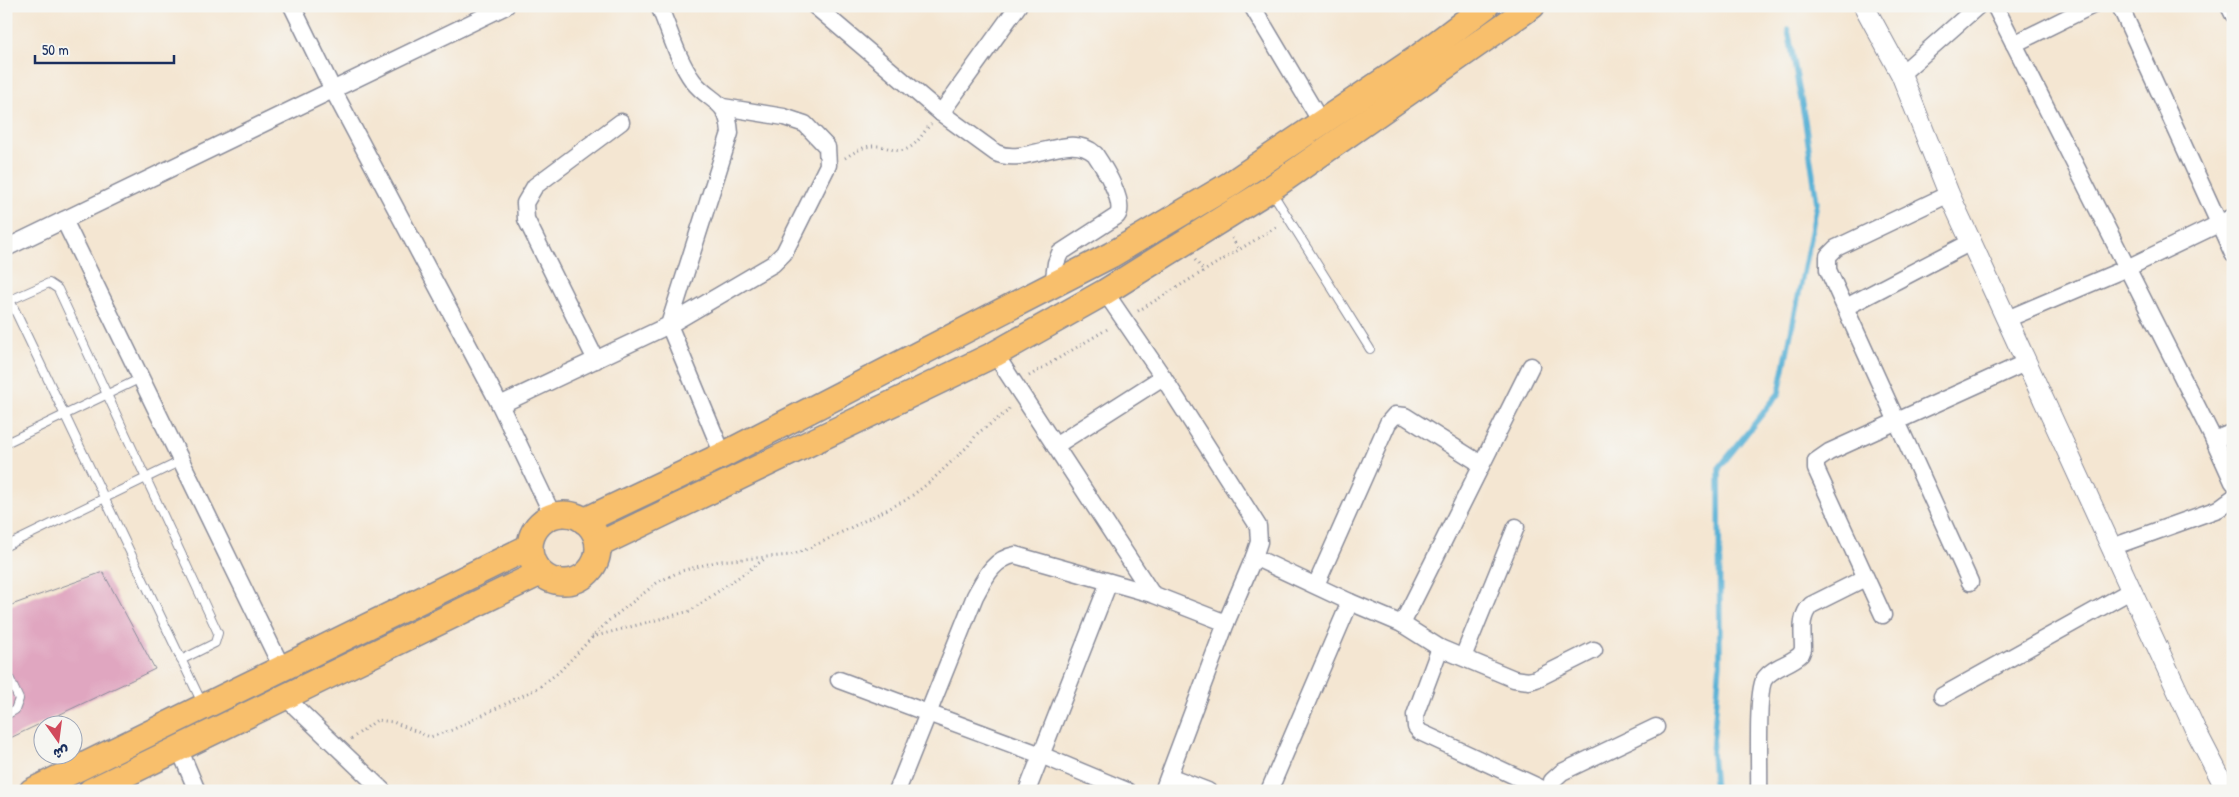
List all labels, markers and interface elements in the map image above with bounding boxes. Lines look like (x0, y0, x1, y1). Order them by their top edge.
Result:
scale bar (35, 32, 174, 64)
text: 50 m (42, 39, 69, 60)
north arrow (32, 714, 82, 764)
text: ش (51, 742, 71, 764)

